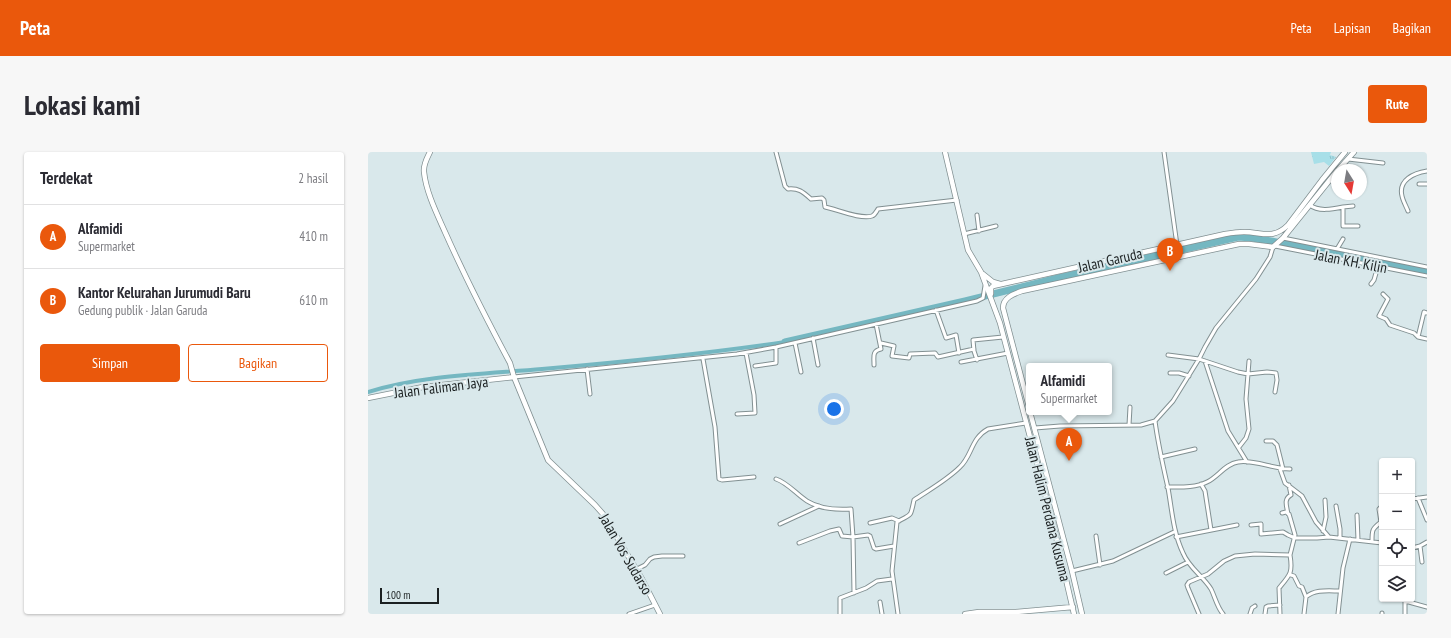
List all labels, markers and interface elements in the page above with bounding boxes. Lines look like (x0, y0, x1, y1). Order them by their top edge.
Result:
text: Peta (20, 16, 50, 40)
text: Peta (1291, 19, 1312, 37)
text: Lapisan (1334, 19, 1371, 37)
text: Bagikan (1393, 19, 1431, 37)
button: Rute (1368, 85, 1427, 123)
text: Lokasi kami (24, 86, 141, 123)
north arrow (1331, 164, 1367, 200)
text: Terdekat (40, 167, 92, 189)
text: 2 hasil (298, 170, 328, 187)
text: Alfamidi (78, 219, 123, 238)
text: A (50, 228, 56, 245)
text: 410 m (299, 228, 328, 245)
text: Supermarket (78, 238, 135, 255)
pin: B (1157, 238, 1183, 271)
street label: Jalan Garuda (1075, 243, 1144, 277)
street label: Jalan KH. Kilin (1312, 245, 1389, 277)
text: Kantor Kelurahan Jurumudi Baru (78, 283, 251, 302)
text: B (50, 292, 56, 309)
text: 610 m (299, 292, 328, 309)
text: Gedung publik · Jalan Garuda (78, 302, 208, 319)
button: Simpan (40, 344, 180, 382)
button: Bagikan (188, 344, 328, 382)
popup (1026, 363, 1112, 415)
text: Alfamidi (1041, 371, 1085, 390)
street label: Jalan Faliman Jaya (392, 372, 489, 402)
text: Supermarket (1041, 390, 1097, 407)
your location (824, 399, 844, 419)
pin: A (1056, 428, 1082, 461)
street label: Jalan Halim Perdana Kusuma (1021, 434, 1075, 583)
map controls (1379, 458, 1415, 602)
button: + (1379, 458, 1415, 494)
button: − (1379, 494, 1415, 530)
street label: Jalan Vos Sudarso (595, 509, 657, 598)
button: locate (1379, 530, 1415, 566)
button: layers (1379, 566, 1415, 602)
scale bar (380, 586, 439, 605)
text: 100 m (386, 588, 410, 602)

